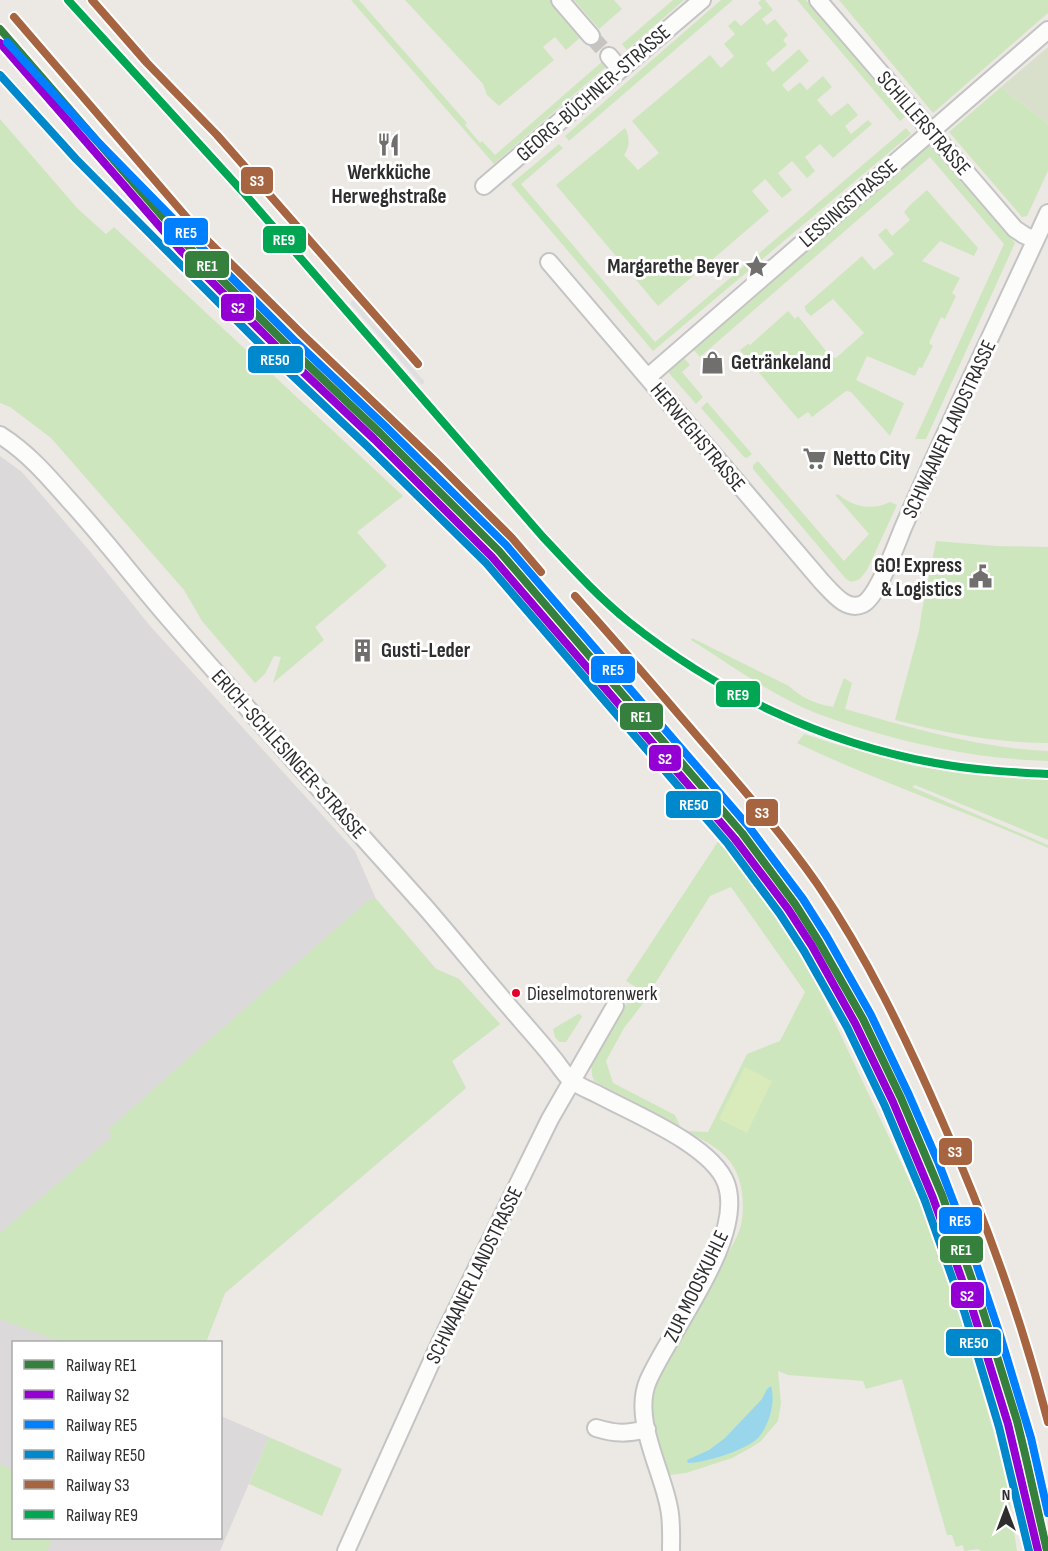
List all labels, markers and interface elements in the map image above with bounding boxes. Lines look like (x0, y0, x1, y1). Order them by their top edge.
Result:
street label: GEORG-BÜCHNER-STRASSE (511, 20, 675, 167)
street label: SCHILLERSTRASSE (871, 66, 976, 181)
restaurant icon: Werkküche Herweghstraße (376, 131, 402, 157)
street label: LESSINGSTRASSE (794, 154, 902, 253)
place label: Werkküche Herweghstraße (331, 160, 447, 209)
line badge: S3 (240, 166, 274, 195)
text: S3 (250, 172, 264, 191)
line badge: RE5 (163, 217, 209, 246)
text: RE5 (175, 224, 197, 243)
line badge: RE9 (262, 225, 307, 254)
text: RE9 (273, 231, 295, 250)
line badge: RE1 (184, 250, 230, 279)
place icon: Margarethe Beyer (744, 253, 770, 279)
place label: Margarethe Beyer (607, 254, 739, 279)
text: RE1 (196, 257, 218, 276)
line badge: S2 (220, 293, 255, 322)
text: S2 (231, 299, 245, 318)
street label: SCHWAANER LANDSTRASSE (897, 336, 1002, 522)
line badge: RE50 (247, 345, 304, 374)
shop icon: Getränkeland (700, 349, 726, 375)
place label: Getränkeland (731, 350, 831, 375)
text: RE50 (260, 351, 290, 370)
street label: HERWEGHSTRASSE (645, 378, 750, 497)
supermarket icon: Netto City (802, 445, 828, 471)
place label: Netto City (833, 446, 911, 471)
place label: GO! Express & Logistics (874, 553, 962, 602)
public building icon: GO! Express & Logistics (967, 564, 993, 590)
building icon: Gusti-Leder (350, 637, 376, 663)
place label: Gusti-Leder (381, 638, 471, 663)
line badge: RE5 (590, 655, 636, 684)
text: RE5 (602, 661, 624, 680)
street label: ERICH-SCHLESINGER-STRASSE (206, 665, 371, 844)
line badge: RE9 (715, 680, 761, 708)
text: RE9 (727, 686, 749, 705)
line badge: RE1 (619, 702, 664, 731)
text: RE1 (630, 708, 652, 727)
line badge: S2 (648, 744, 682, 772)
text: S2 (658, 750, 672, 769)
line badge: RE50 (665, 790, 722, 819)
text: RE50 (679, 796, 709, 815)
line badge: S3 (745, 798, 779, 827)
text: S3 (755, 804, 769, 823)
place label: Dieselmotorenwerk (527, 982, 658, 1006)
marker: Dieselmotorenwerk (510, 987, 522, 999)
line badge: S3 (938, 1137, 973, 1166)
text: S3 (948, 1143, 962, 1162)
street label: SCHWAANER LANDSTRASSE (421, 1183, 528, 1368)
line badge: RE5 (938, 1206, 983, 1235)
text: RE5 (949, 1212, 971, 1231)
street label: ZUR MOOSKUHLE (659, 1226, 734, 1346)
line badge: RE1 (939, 1235, 984, 1264)
text: RE1 (950, 1241, 972, 1260)
line badge: S2 (950, 1281, 985, 1309)
text: S2 (960, 1287, 974, 1306)
line badge: RE50 (945, 1328, 1002, 1357)
text: RE50 (959, 1334, 989, 1353)
legend (12, 1341, 222, 1539)
text: Railway RE1 (66, 1355, 137, 1376)
text: Railway S2 (66, 1385, 129, 1406)
text: Railway RE5 (66, 1415, 137, 1436)
text: Railway RE50 (66, 1445, 145, 1466)
text: Railway S3 (66, 1475, 129, 1496)
north arrow (976, 1479, 1036, 1539)
text: N (1002, 1486, 1010, 1505)
text: Railway RE9 (66, 1505, 138, 1526)

